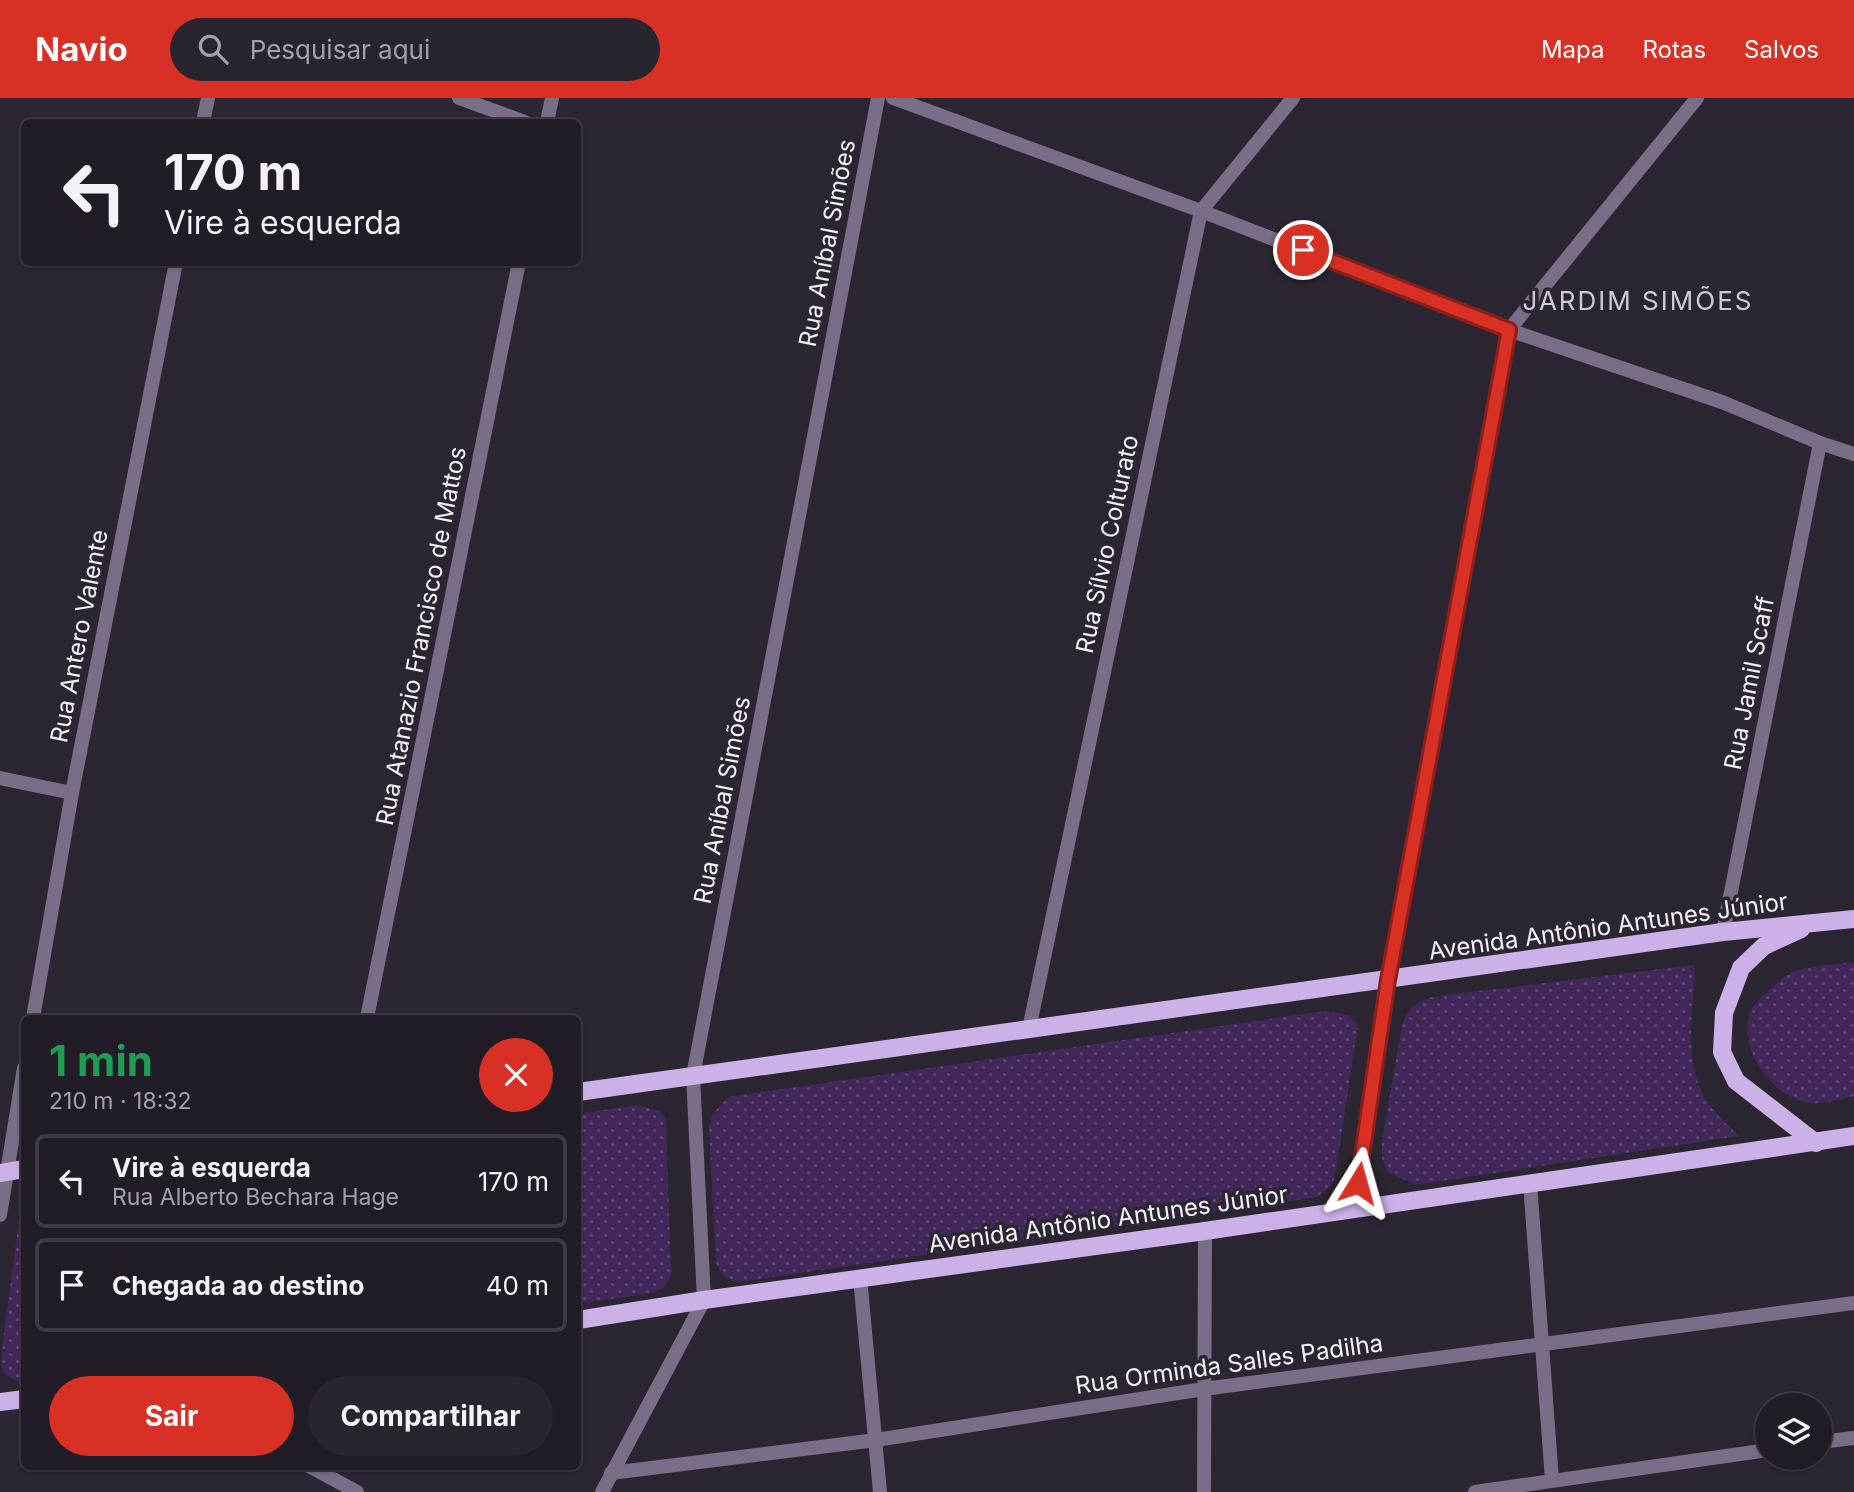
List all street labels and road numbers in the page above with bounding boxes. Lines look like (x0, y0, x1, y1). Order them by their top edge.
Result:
street label: Rua Aníbal Simões (793, 137, 861, 349)
street label: Rua Sílvio Colturato (1070, 432, 1144, 656)
street label: Rua Atanazio Francisco de Mattos (370, 444, 472, 828)
street label: Rua Antero Valente (44, 527, 114, 745)
street label: Rua Jamil Scaff (1718, 594, 1780, 772)
street label: Rua Aníbal Simões (688, 694, 756, 906)
street label: Avenida Antônio Antunes Júnior (1427, 886, 1789, 966)
street label: Avenida Antônio Antunes Júnior (927, 1179, 1289, 1259)
street label: Rua Orminda Salles Padilha (1073, 1328, 1385, 1400)

